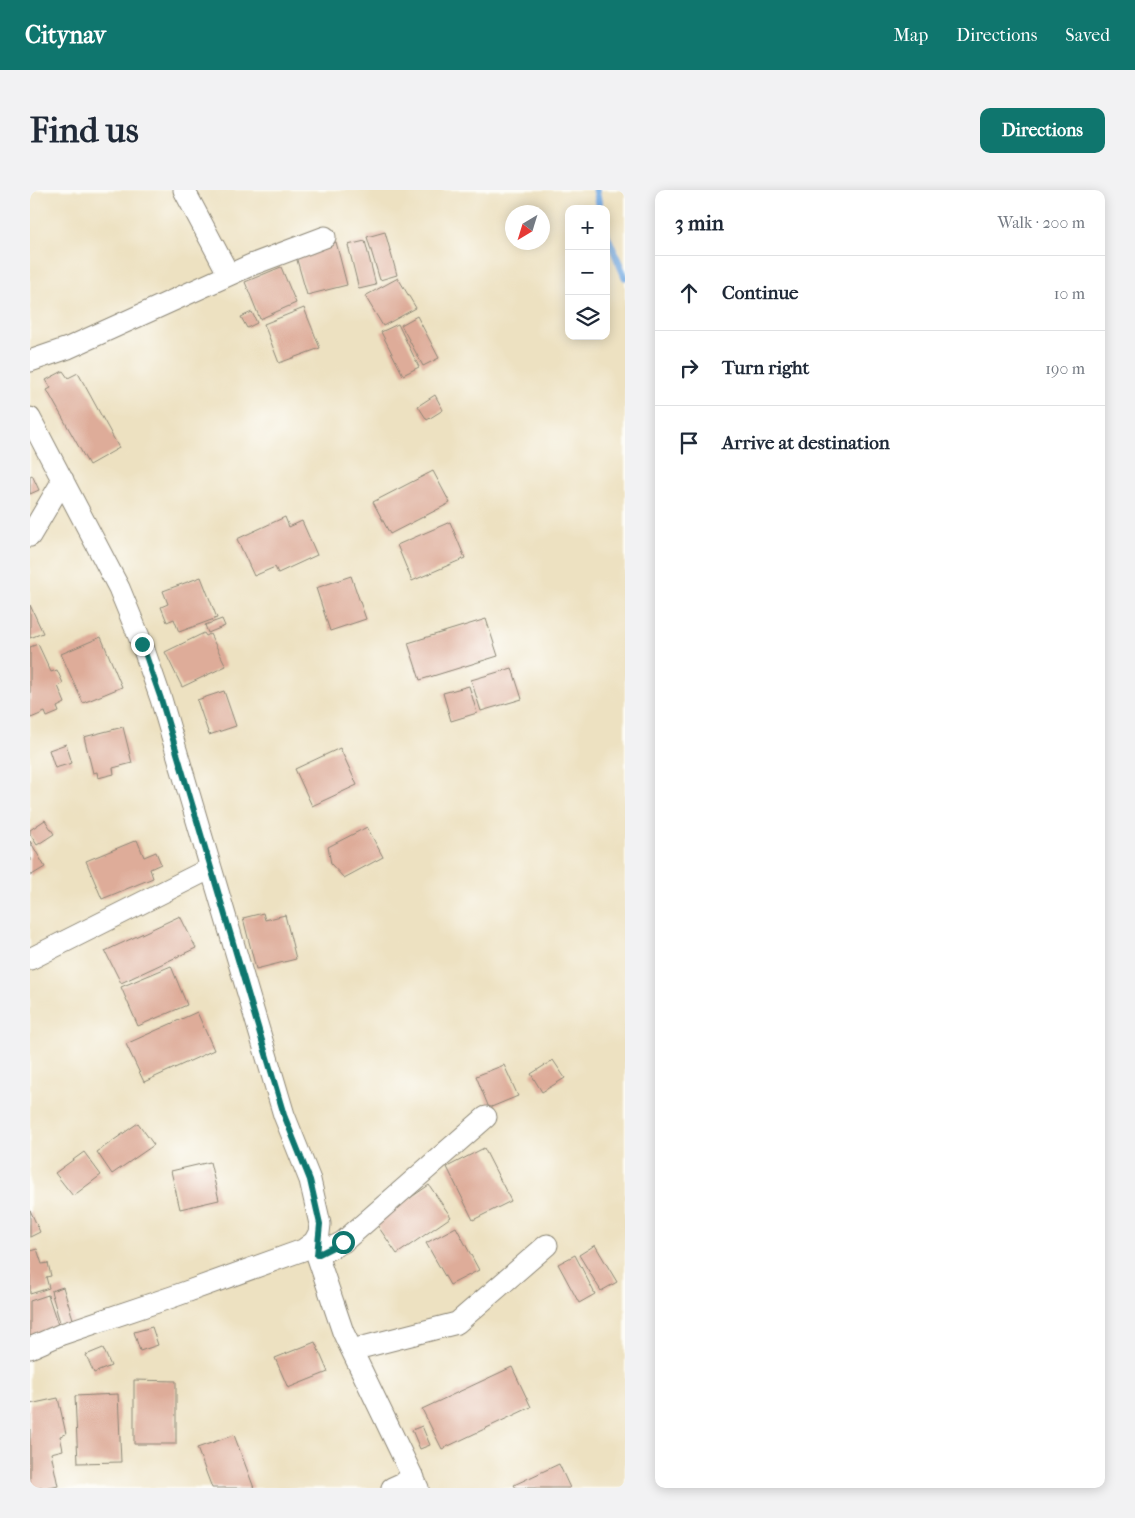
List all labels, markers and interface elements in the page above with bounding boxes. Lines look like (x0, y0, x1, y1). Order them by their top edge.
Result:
text: Citynav (25, 21, 106, 49)
text: Map (894, 25, 928, 46)
text: Directions (956, 25, 1037, 46)
text: Saved (1065, 25, 1110, 46)
button: Directions (980, 108, 1105, 153)
text: Find us (30, 110, 139, 151)
north arrow (505, 205, 550, 250)
map controls (565, 205, 610, 340)
button: + (565, 205, 610, 250)
text: 3 min (675, 211, 724, 235)
text: Walk · 200 m (998, 213, 1085, 232)
button: − (565, 250, 610, 295)
icon: ahead (675, 279, 703, 307)
text: Continue (722, 282, 798, 304)
text: 10 m (1054, 284, 1085, 303)
button: layers (565, 295, 610, 340)
icon: right (675, 354, 703, 382)
text: Turn right (722, 357, 809, 379)
text: 190 m (1045, 359, 1085, 378)
icon: arrive (675, 429, 703, 457)
text: Arrive at destination (722, 432, 890, 454)
route end (131, 633, 154, 656)
route start (332, 1231, 355, 1254)

